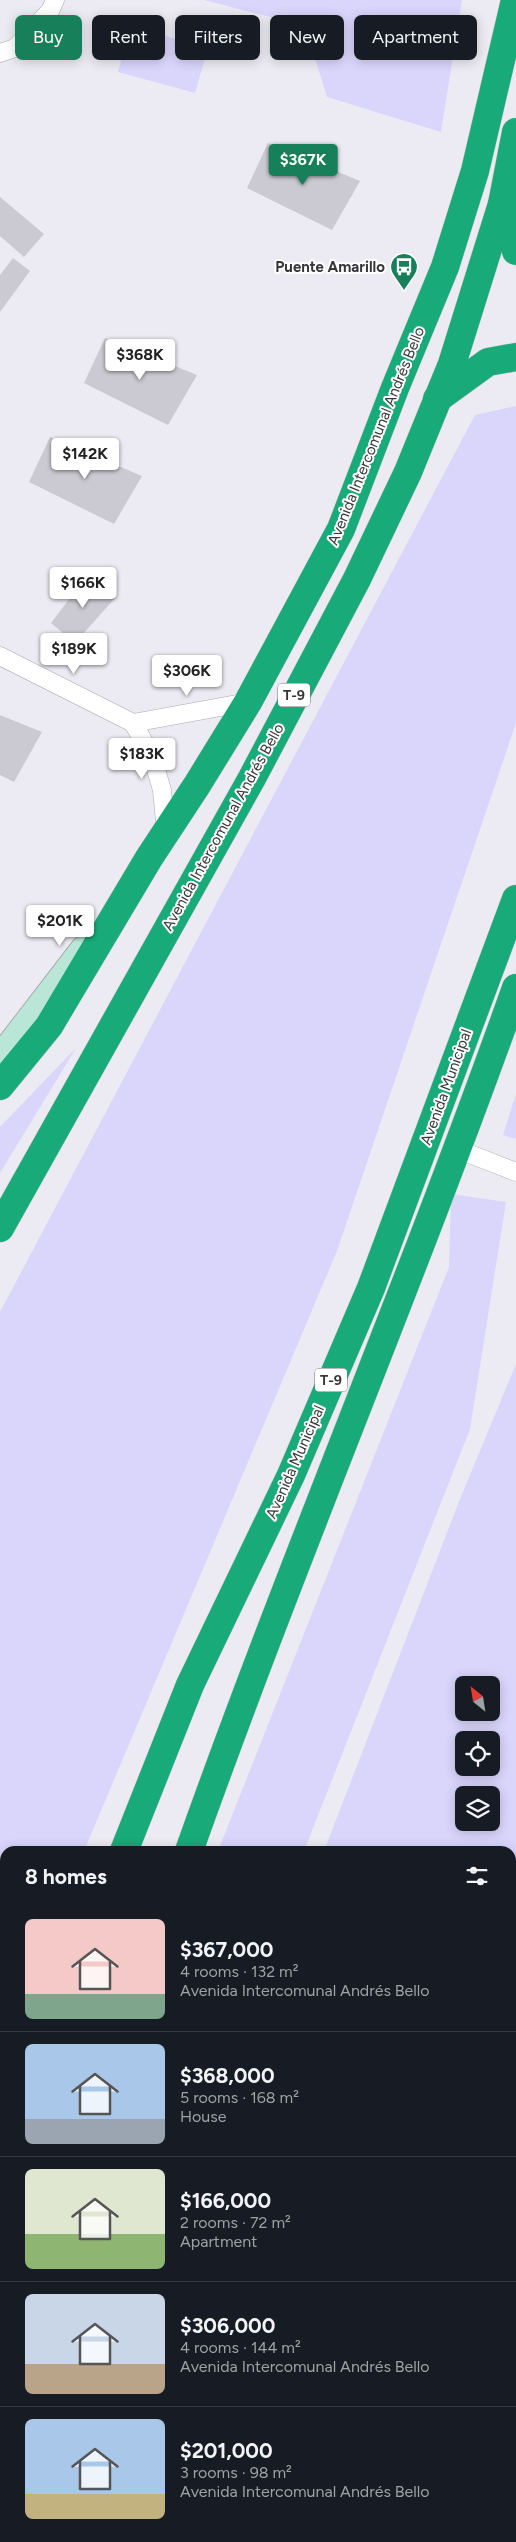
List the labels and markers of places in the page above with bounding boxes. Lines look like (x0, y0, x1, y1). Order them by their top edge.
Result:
pin: $367K (268, 144, 338, 186)
bus stop icon: Puente Amarillo (389, 252, 419, 291)
place label: Puente Amarillo (275, 258, 385, 276)
pin: $368K (105, 338, 175, 381)
pin: $142K (50, 438, 120, 480)
pin: $166K (48, 566, 118, 609)
pin: $189K (39, 632, 109, 675)
pin: $306K (152, 654, 222, 697)
pin: $183K (107, 738, 177, 780)
pin: $201K (25, 904, 95, 947)

